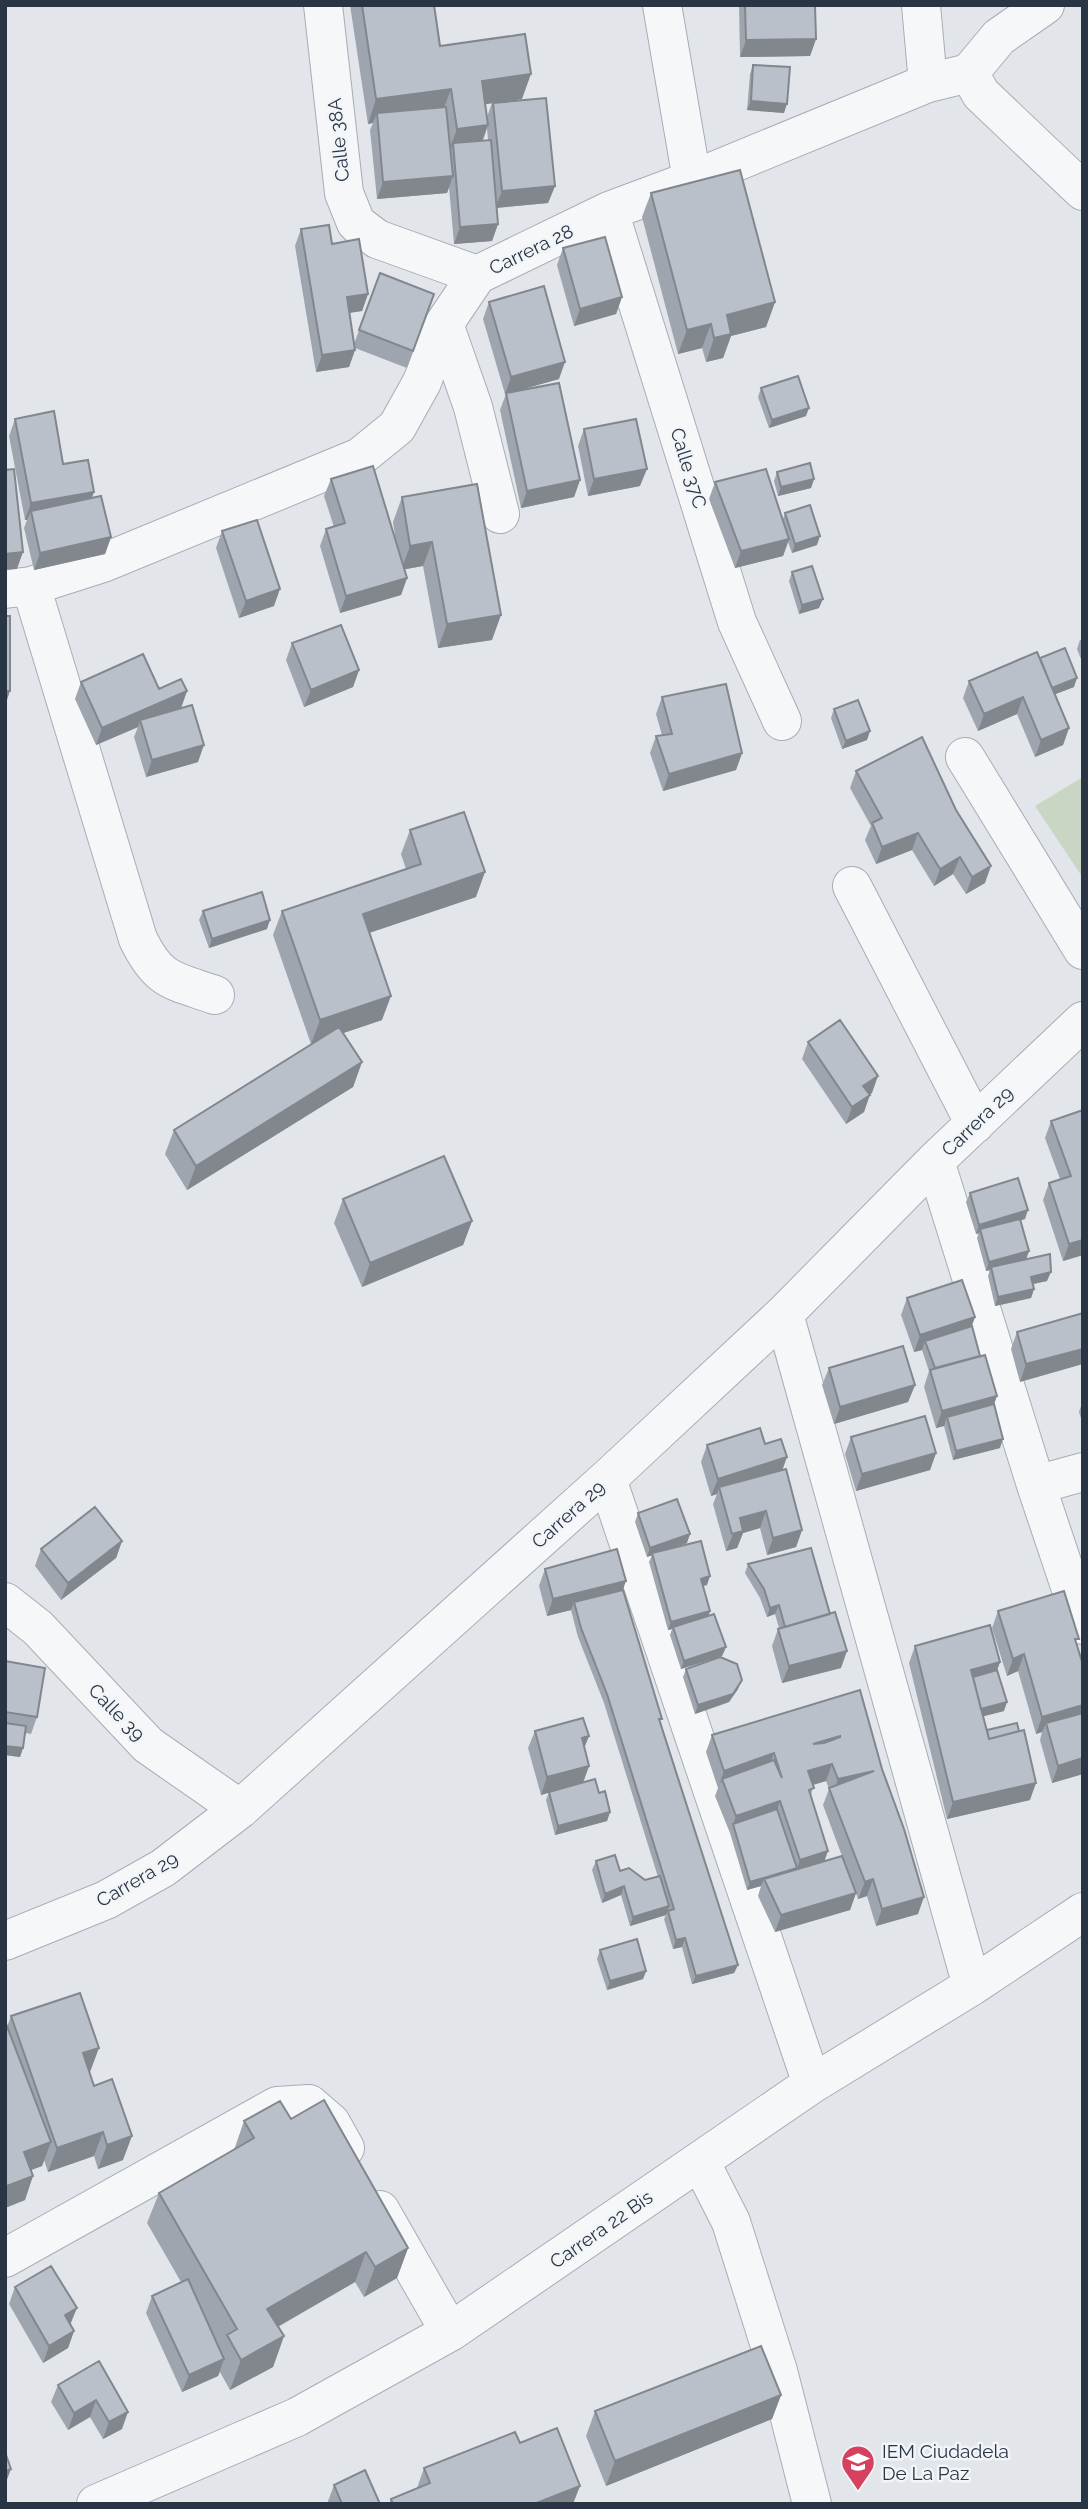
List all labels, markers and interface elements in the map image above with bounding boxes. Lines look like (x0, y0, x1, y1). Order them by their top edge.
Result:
street label: Calle 38A (323, 97, 353, 183)
street label: Carrera 28 (485, 219, 577, 279)
street label: Calle 37C (666, 425, 712, 511)
street label: Carrera 29 (937, 1082, 1017, 1160)
street label: Carrera 29 (527, 1476, 609, 1552)
street label: Calle 39 (84, 1679, 150, 1745)
street label: Carrera 29 (92, 1847, 182, 1911)
street label: Carrera 22 Bis (546, 2186, 656, 2272)
place label: IEM Ciudadela De La Paz (882, 2440, 1009, 2484)
school or university icon: IEM Ciudadela De La Paz (839, 2443, 877, 2492)

